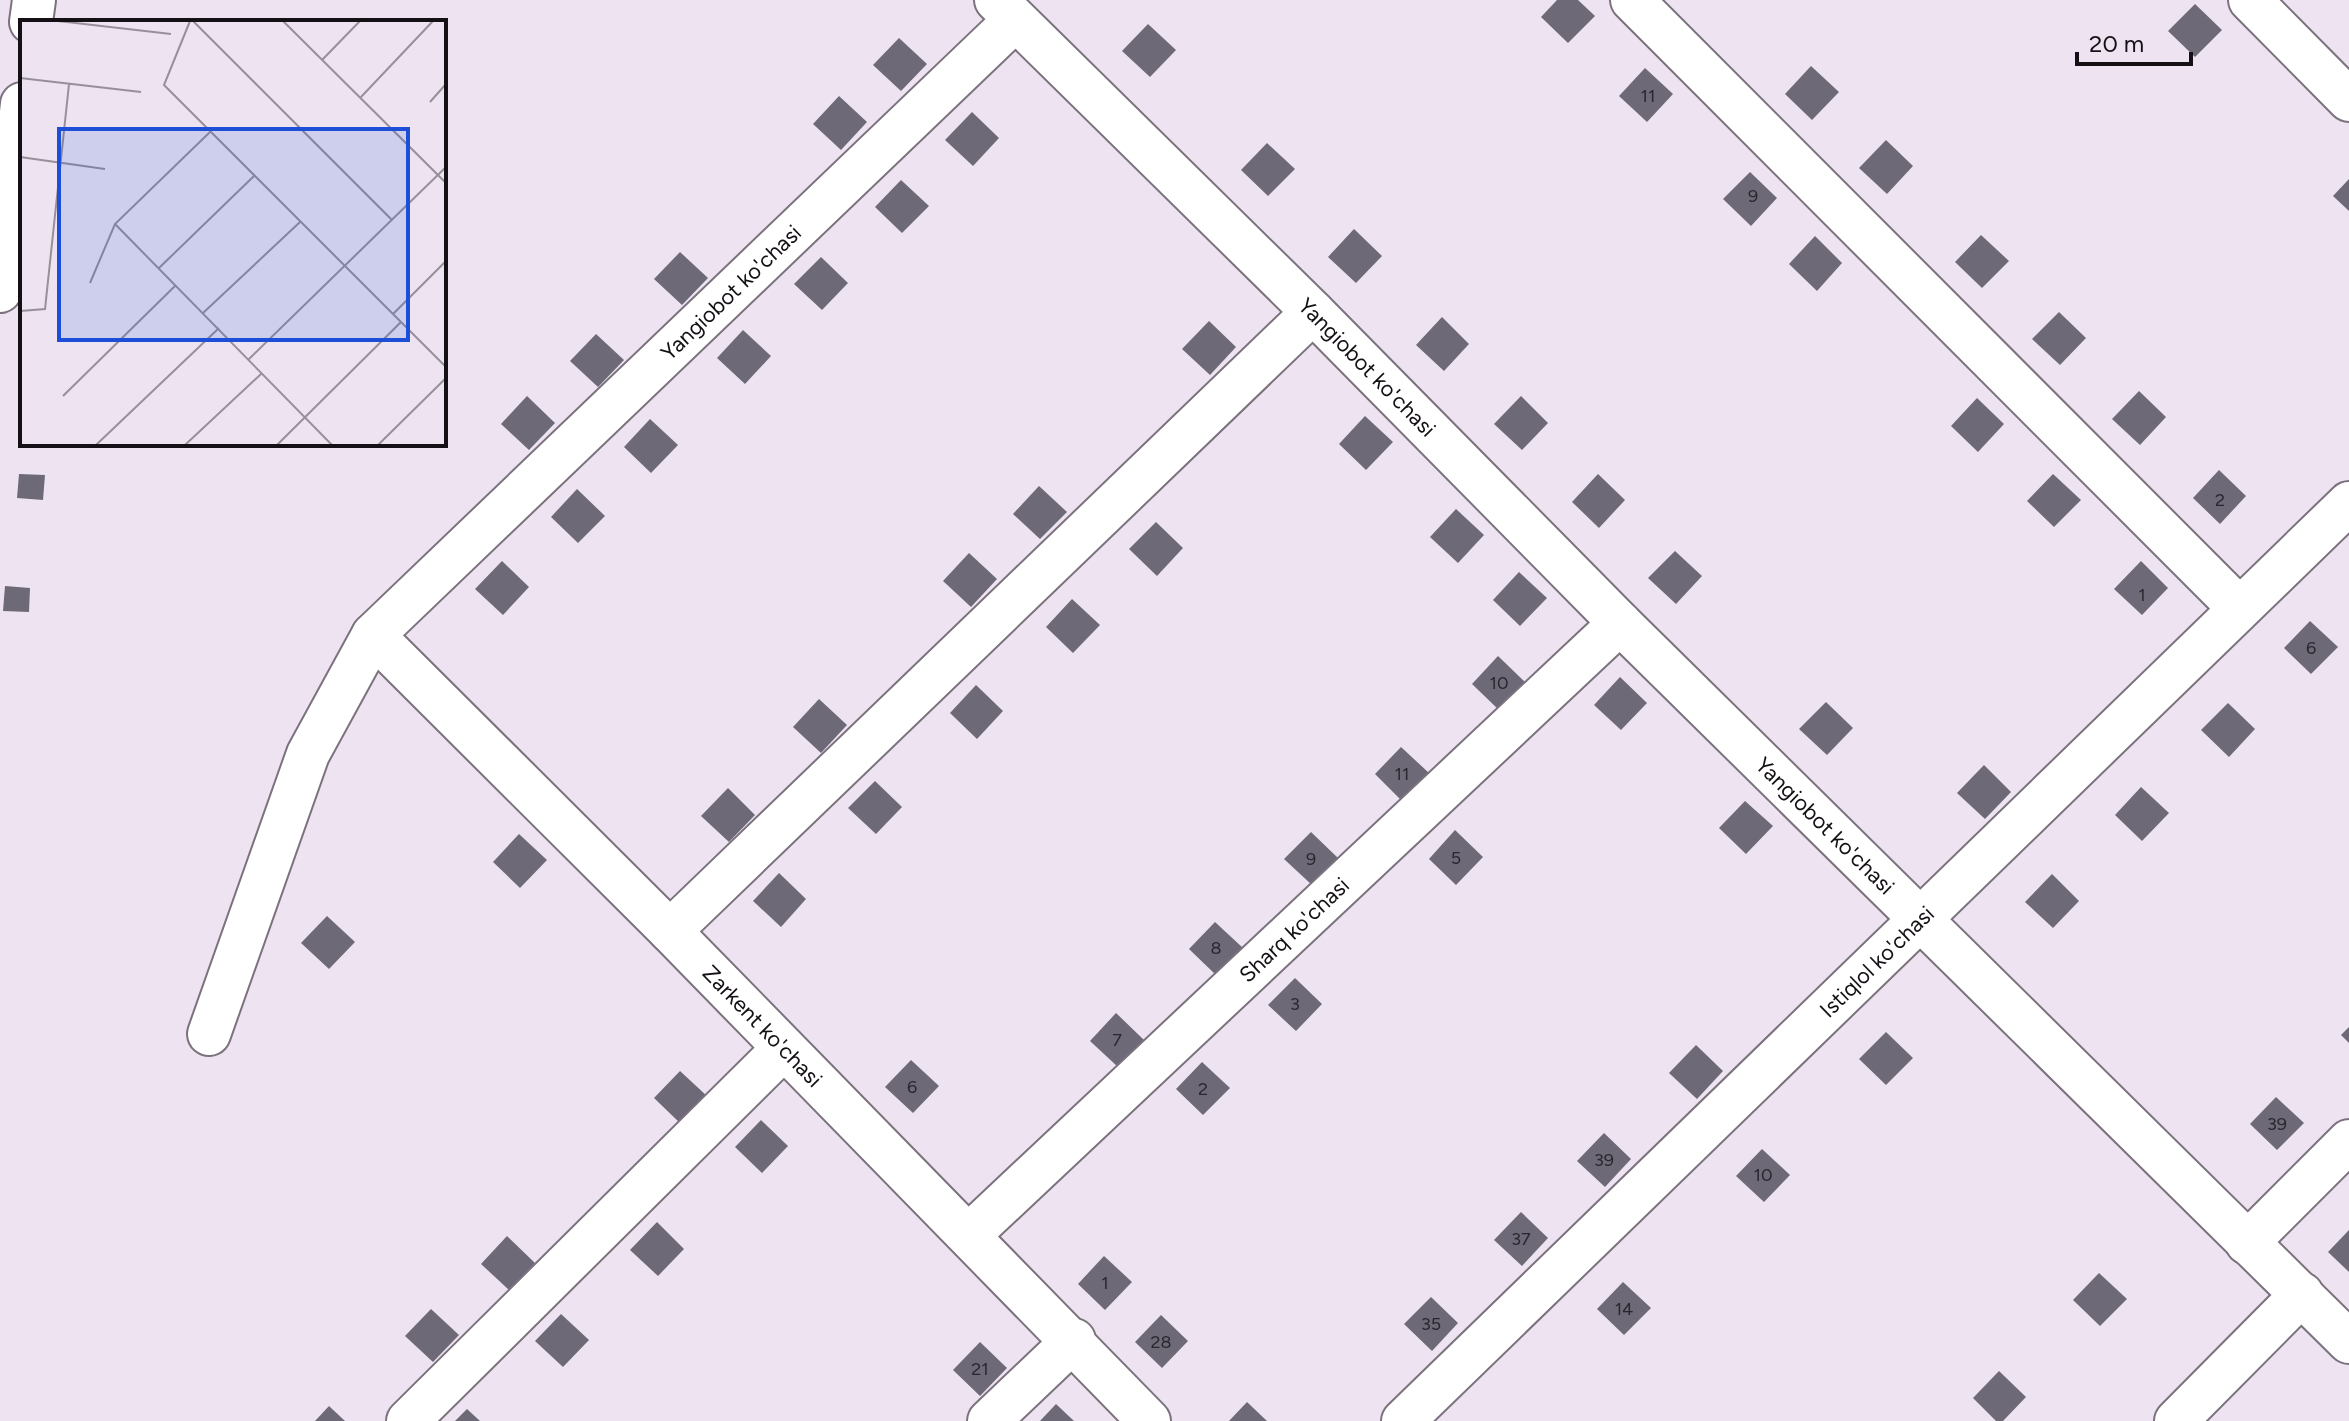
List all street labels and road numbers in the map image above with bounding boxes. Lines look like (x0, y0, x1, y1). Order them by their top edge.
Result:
street label: Yangiobot ko'chasi (655, 219, 807, 366)
street label: Yangiobot ko'chasi (1293, 292, 1441, 442)
street label: Yangiobot ko'chasi (1750, 751, 1900, 900)
street label: Sharq ko'chasi (1234, 872, 1355, 988)
street label: Istiqlol ko'chasi (1814, 900, 1940, 1023)
street label: Zarkent ko'chasi (697, 960, 828, 1093)

